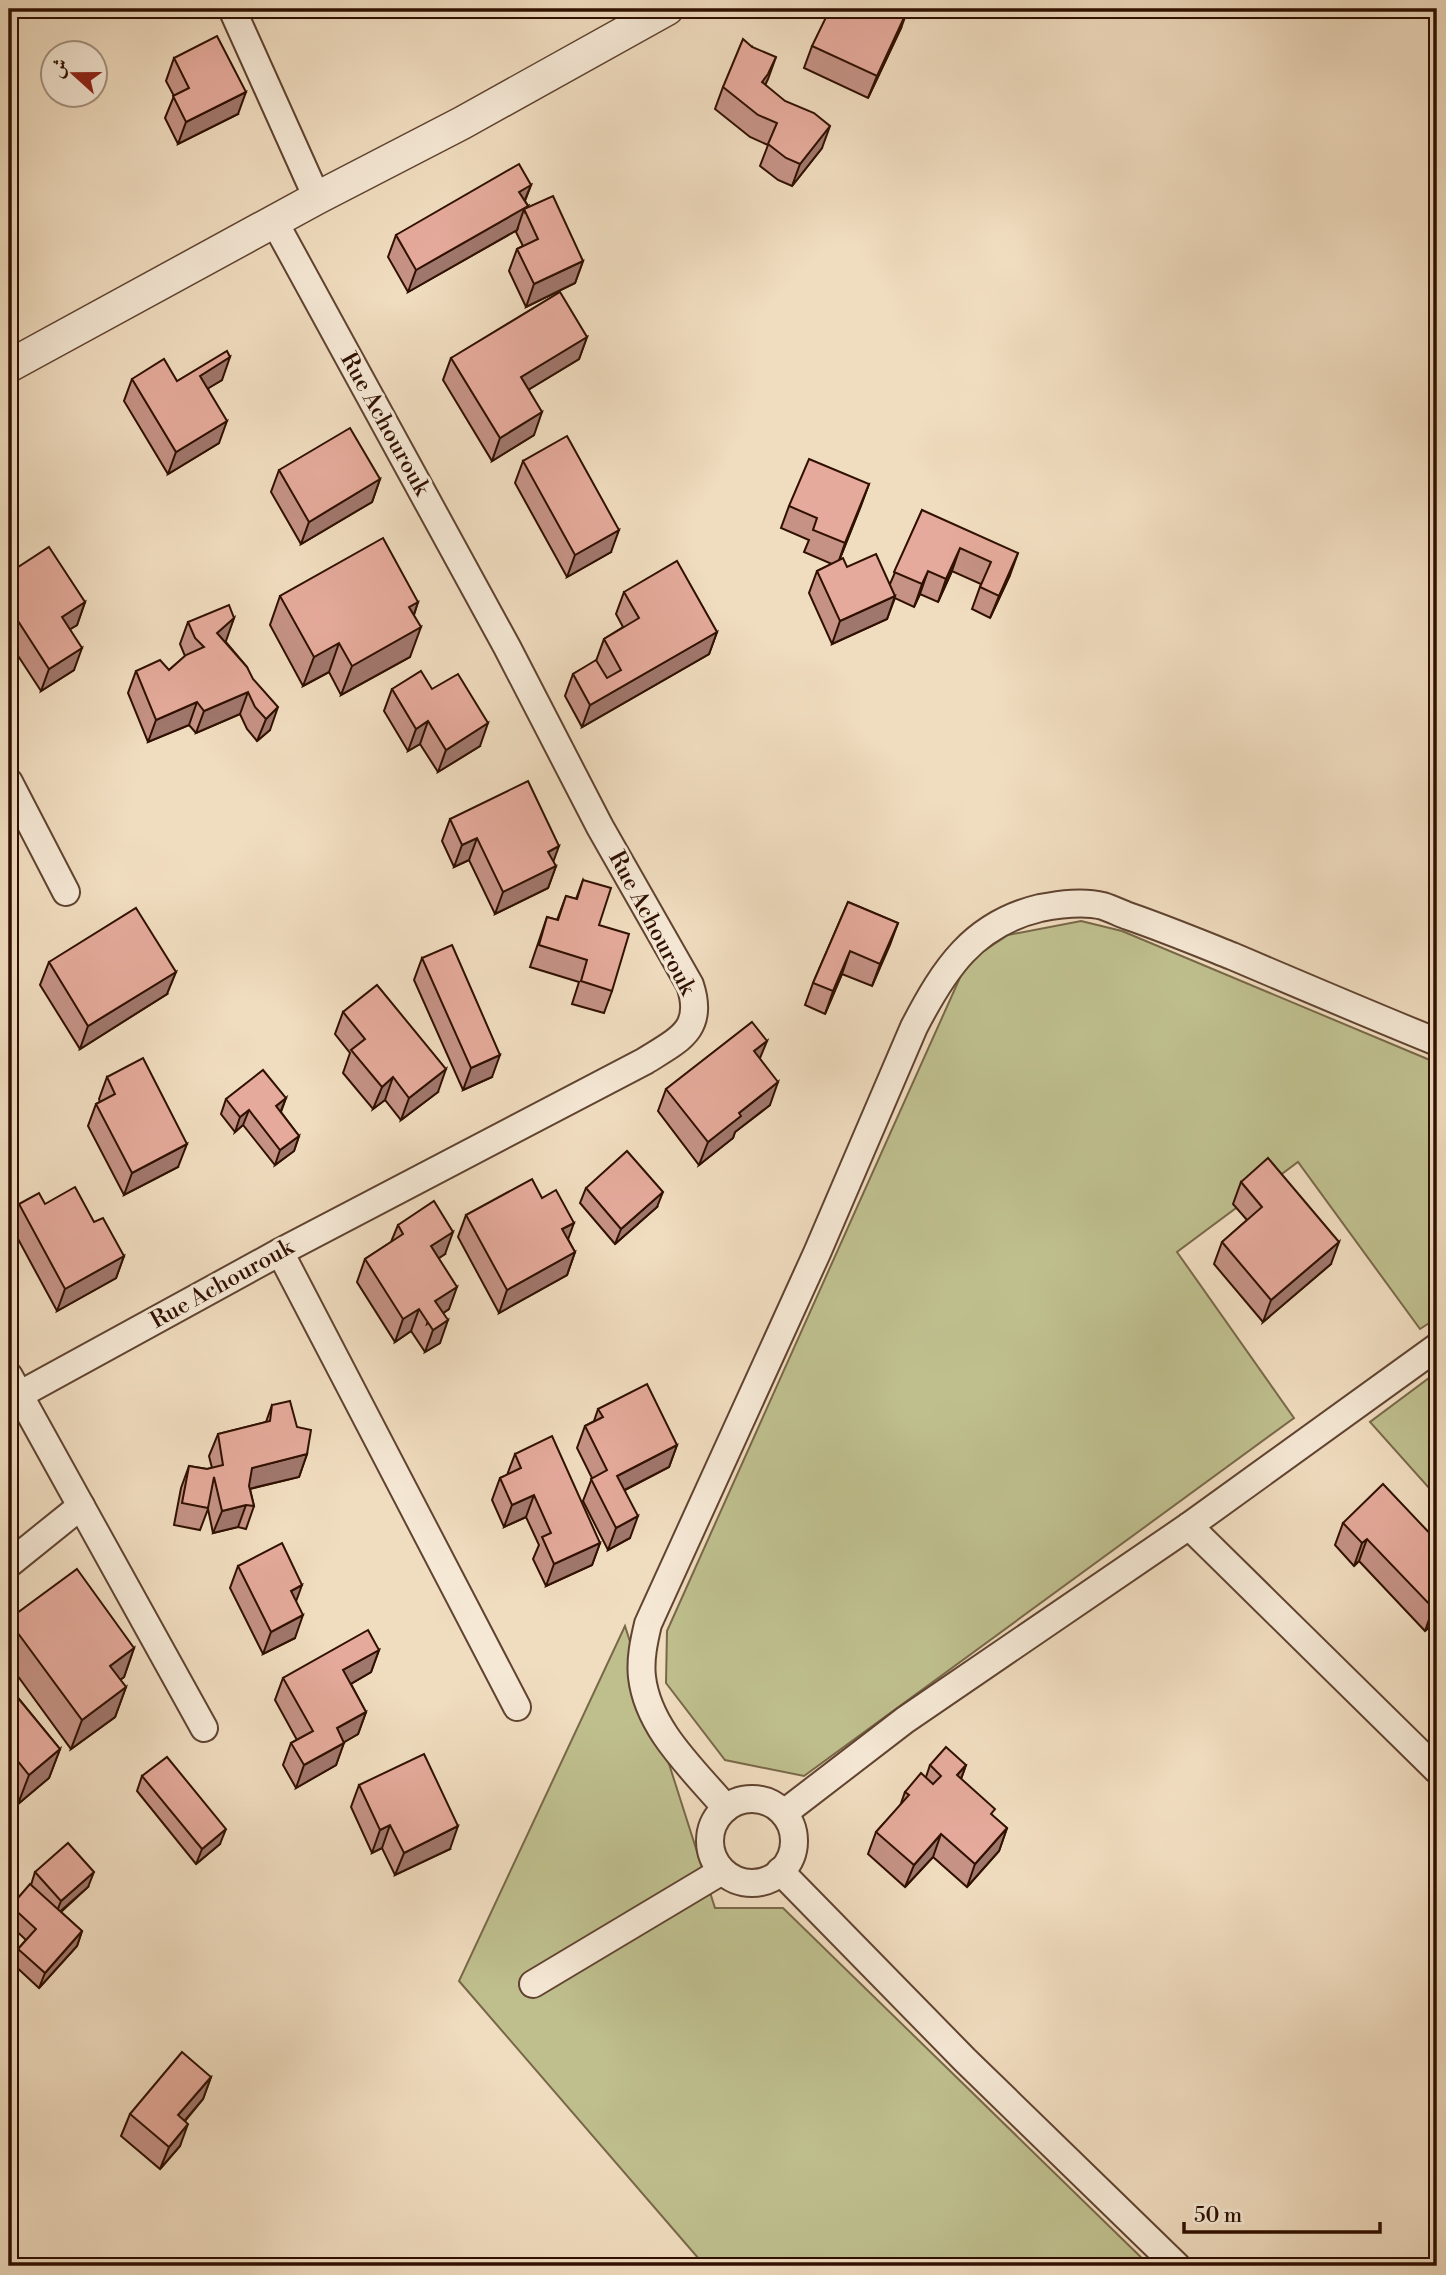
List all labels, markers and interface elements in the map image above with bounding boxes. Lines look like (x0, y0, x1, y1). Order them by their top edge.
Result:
north arrow (38, 38, 108, 108)
text: ش (44, 55, 74, 81)
street label: Rue Achourouk (334, 348, 436, 501)
street label: Rue Achourouk (602, 846, 702, 1001)
street label: Rue Achourouk (146, 1233, 299, 1335)
scale bar (1184, 2191, 1380, 2235)
text: 50 m (1194, 2203, 1242, 2229)

